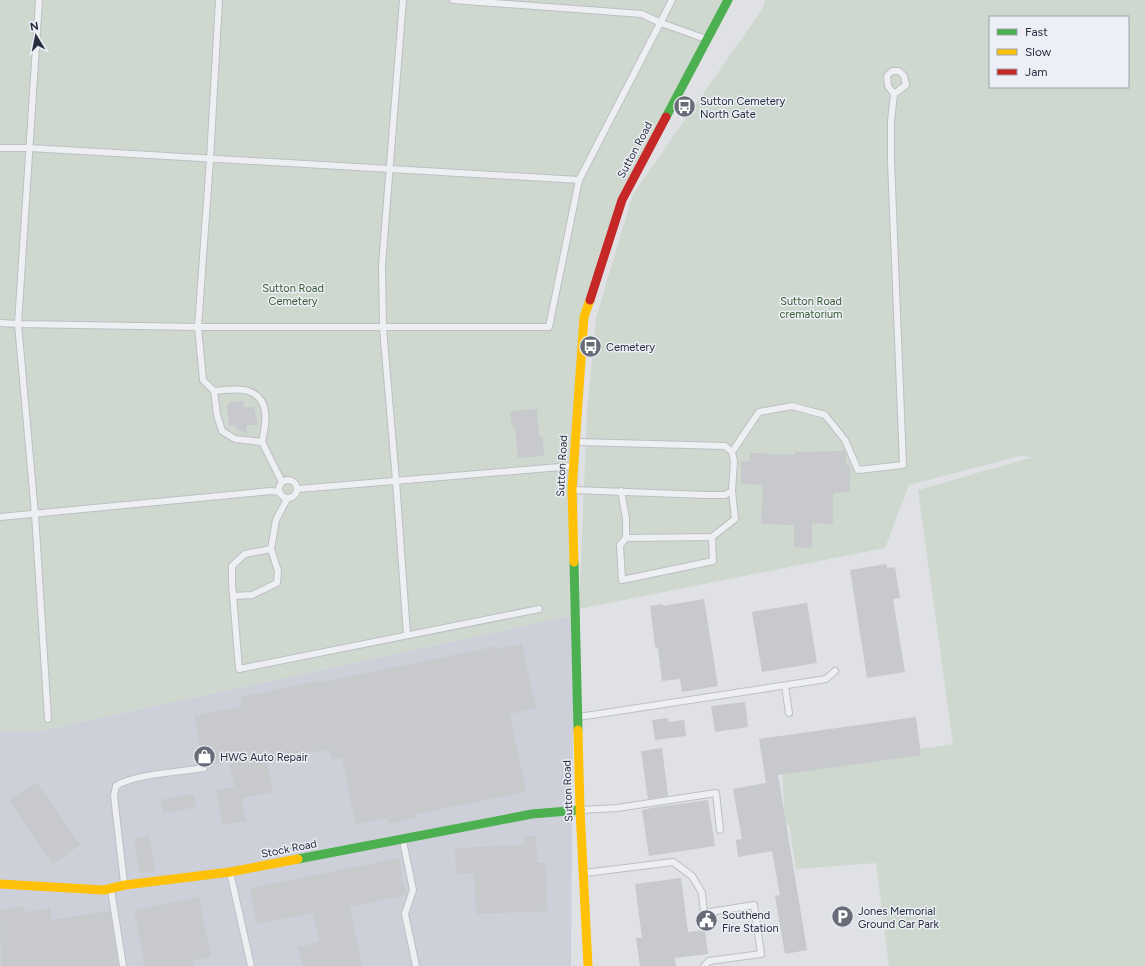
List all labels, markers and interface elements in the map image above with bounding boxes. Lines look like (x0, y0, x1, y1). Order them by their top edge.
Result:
north arrow (16, 16, 56, 56)
legend (989, 16, 1129, 88)
text: N (29, 20, 40, 34)
text: Fast (1025, 25, 1048, 39)
text: Slow (1025, 45, 1052, 59)
text: Jam (1025, 65, 1048, 79)
bus stop icon: Sutton Cemetery North Gate (672, 94, 698, 120)
place label: Sutton Cemetery North Gate (700, 95, 786, 121)
street label: Sutton Road (615, 120, 655, 180)
park label: Sutton Road Cemetery (262, 282, 324, 308)
park label: Sutton Road crematorium (780, 295, 842, 321)
bus stop icon: Cemetery (578, 334, 604, 360)
place label: Cemetery (606, 341, 655, 354)
street label: Sutton Road (554, 435, 570, 497)
shop icon: HWG Auto Repair (191, 744, 217, 770)
place label: HWG Auto Repair (220, 751, 308, 764)
street label: Sutton Road (560, 760, 576, 822)
street label: Stock Road (260, 837, 318, 861)
parking icon: Jones Memorial Ground Car Park (830, 904, 856, 930)
place label: Jones Memorial Ground Car Park (858, 905, 939, 931)
public building icon: Southend Fire Station (693, 908, 719, 934)
place label: Southend Fire Station (722, 909, 779, 935)

